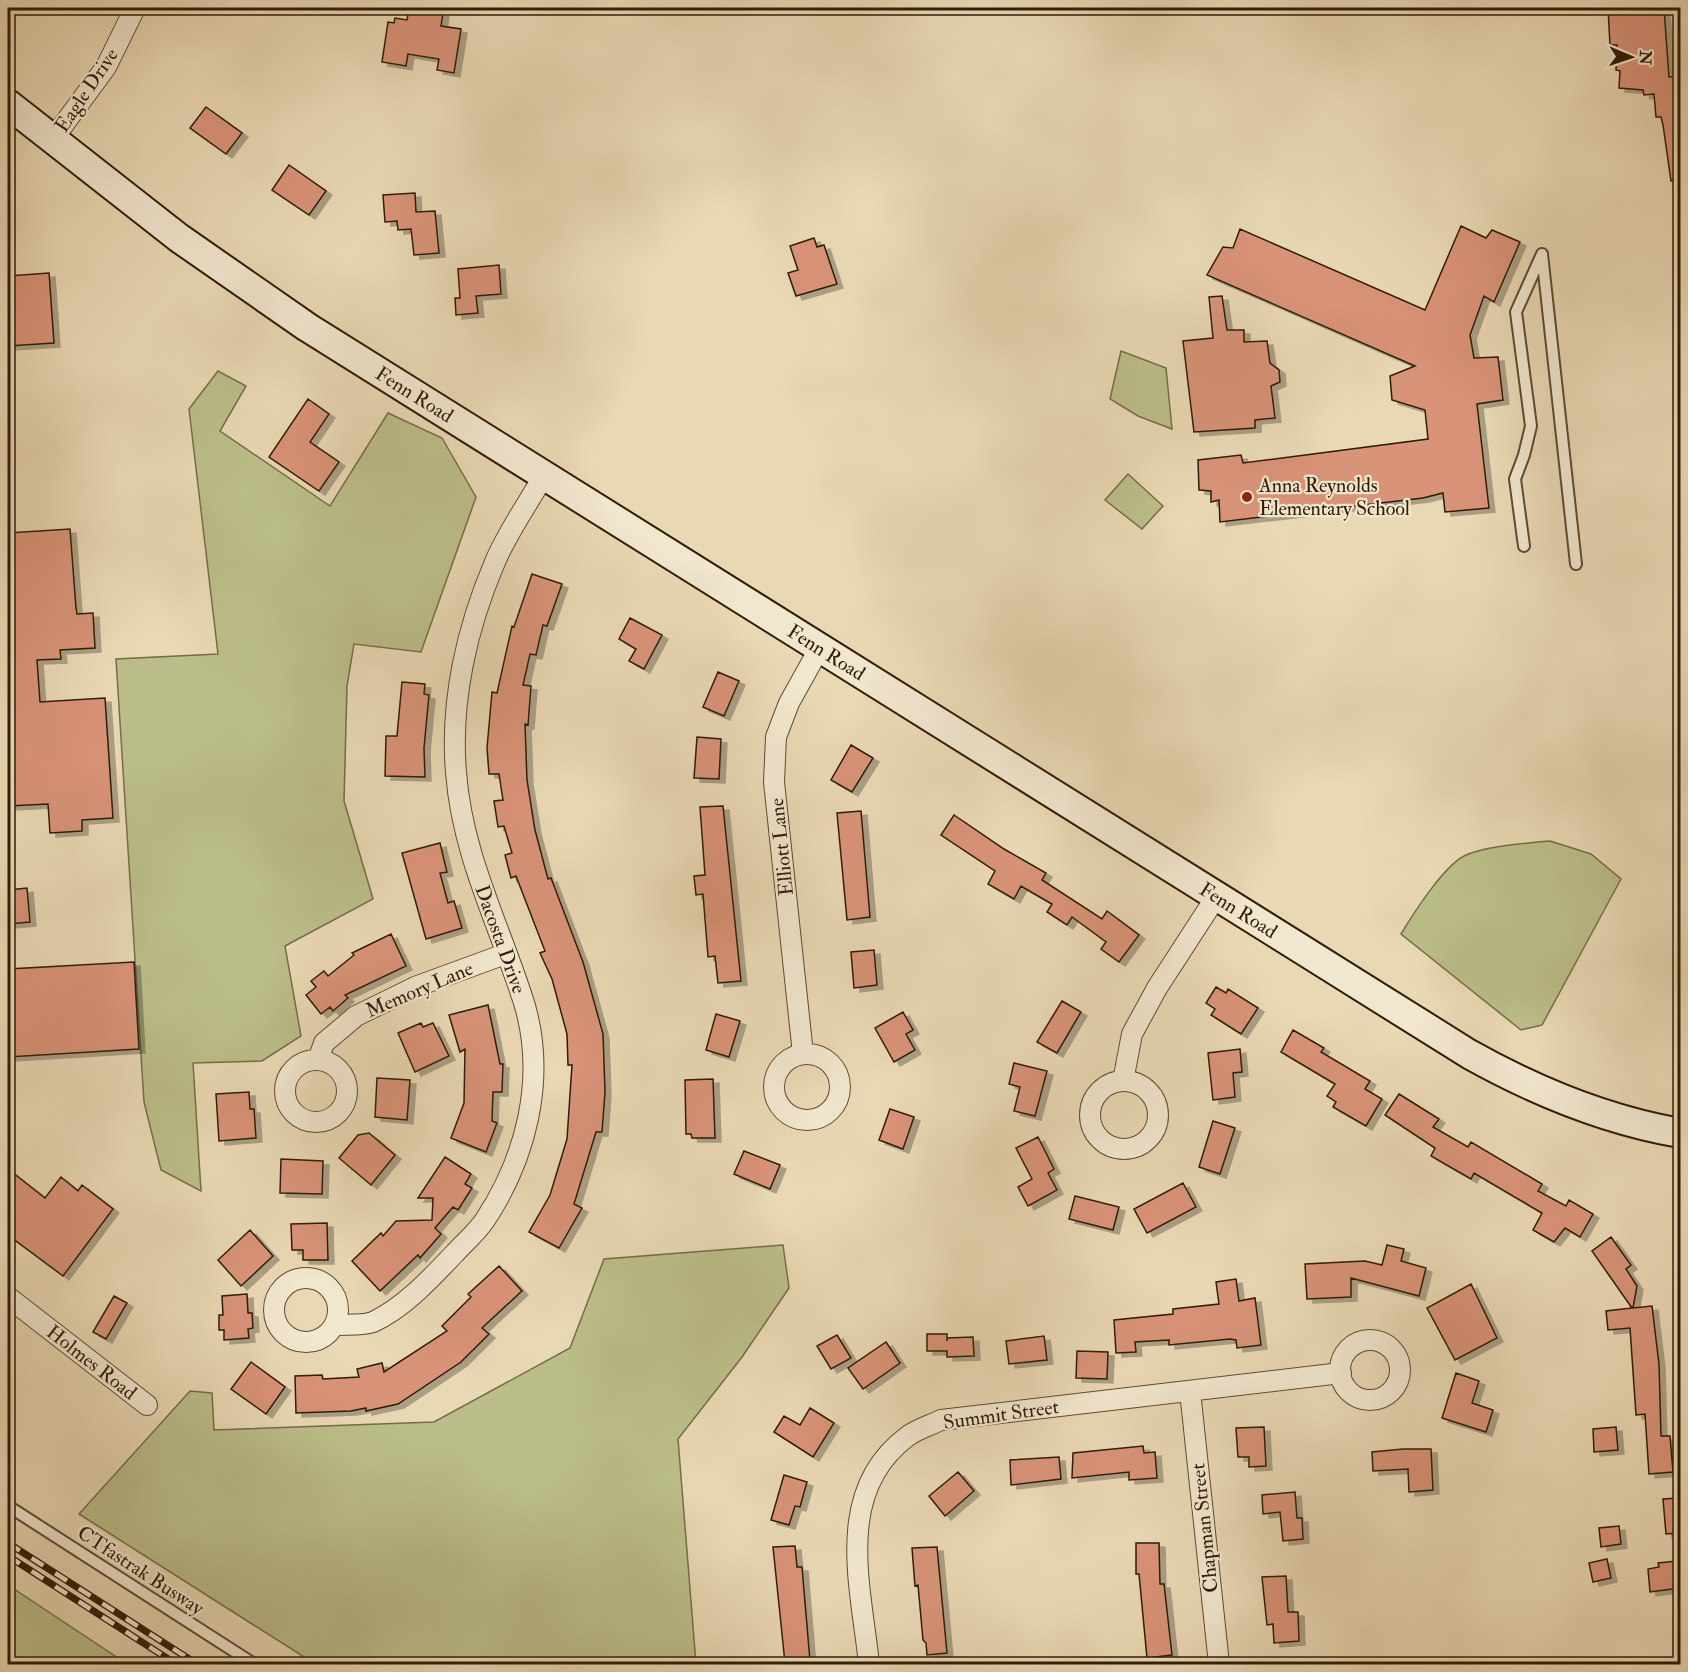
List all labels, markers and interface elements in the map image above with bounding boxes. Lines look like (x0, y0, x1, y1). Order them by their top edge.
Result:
north arrow (1601, 27, 1661, 87)
street label: Eagle Drive (49, 44, 124, 137)
text: N (1635, 49, 1655, 66)
street label: Fenn Road (371, 361, 458, 428)
place label: Anna Reynolds Elementary School (1258, 473, 1410, 521)
marker: Anna Reynolds Elementary School (1240, 490, 1254, 504)
street label: Fenn Road (783, 619, 870, 686)
street label: Elliott Lane (764, 797, 799, 897)
street label: Fenn Road (1195, 877, 1282, 944)
street label: Dacosta Drive (469, 881, 532, 997)
street label: Memory Lane (362, 956, 477, 1023)
street label: Holmes Road (42, 1319, 142, 1405)
street label: Summit Street (942, 1394, 1061, 1435)
street label: Chapman Street (1185, 1461, 1225, 1594)
street label: CTfastrak Busway (73, 1520, 210, 1621)

